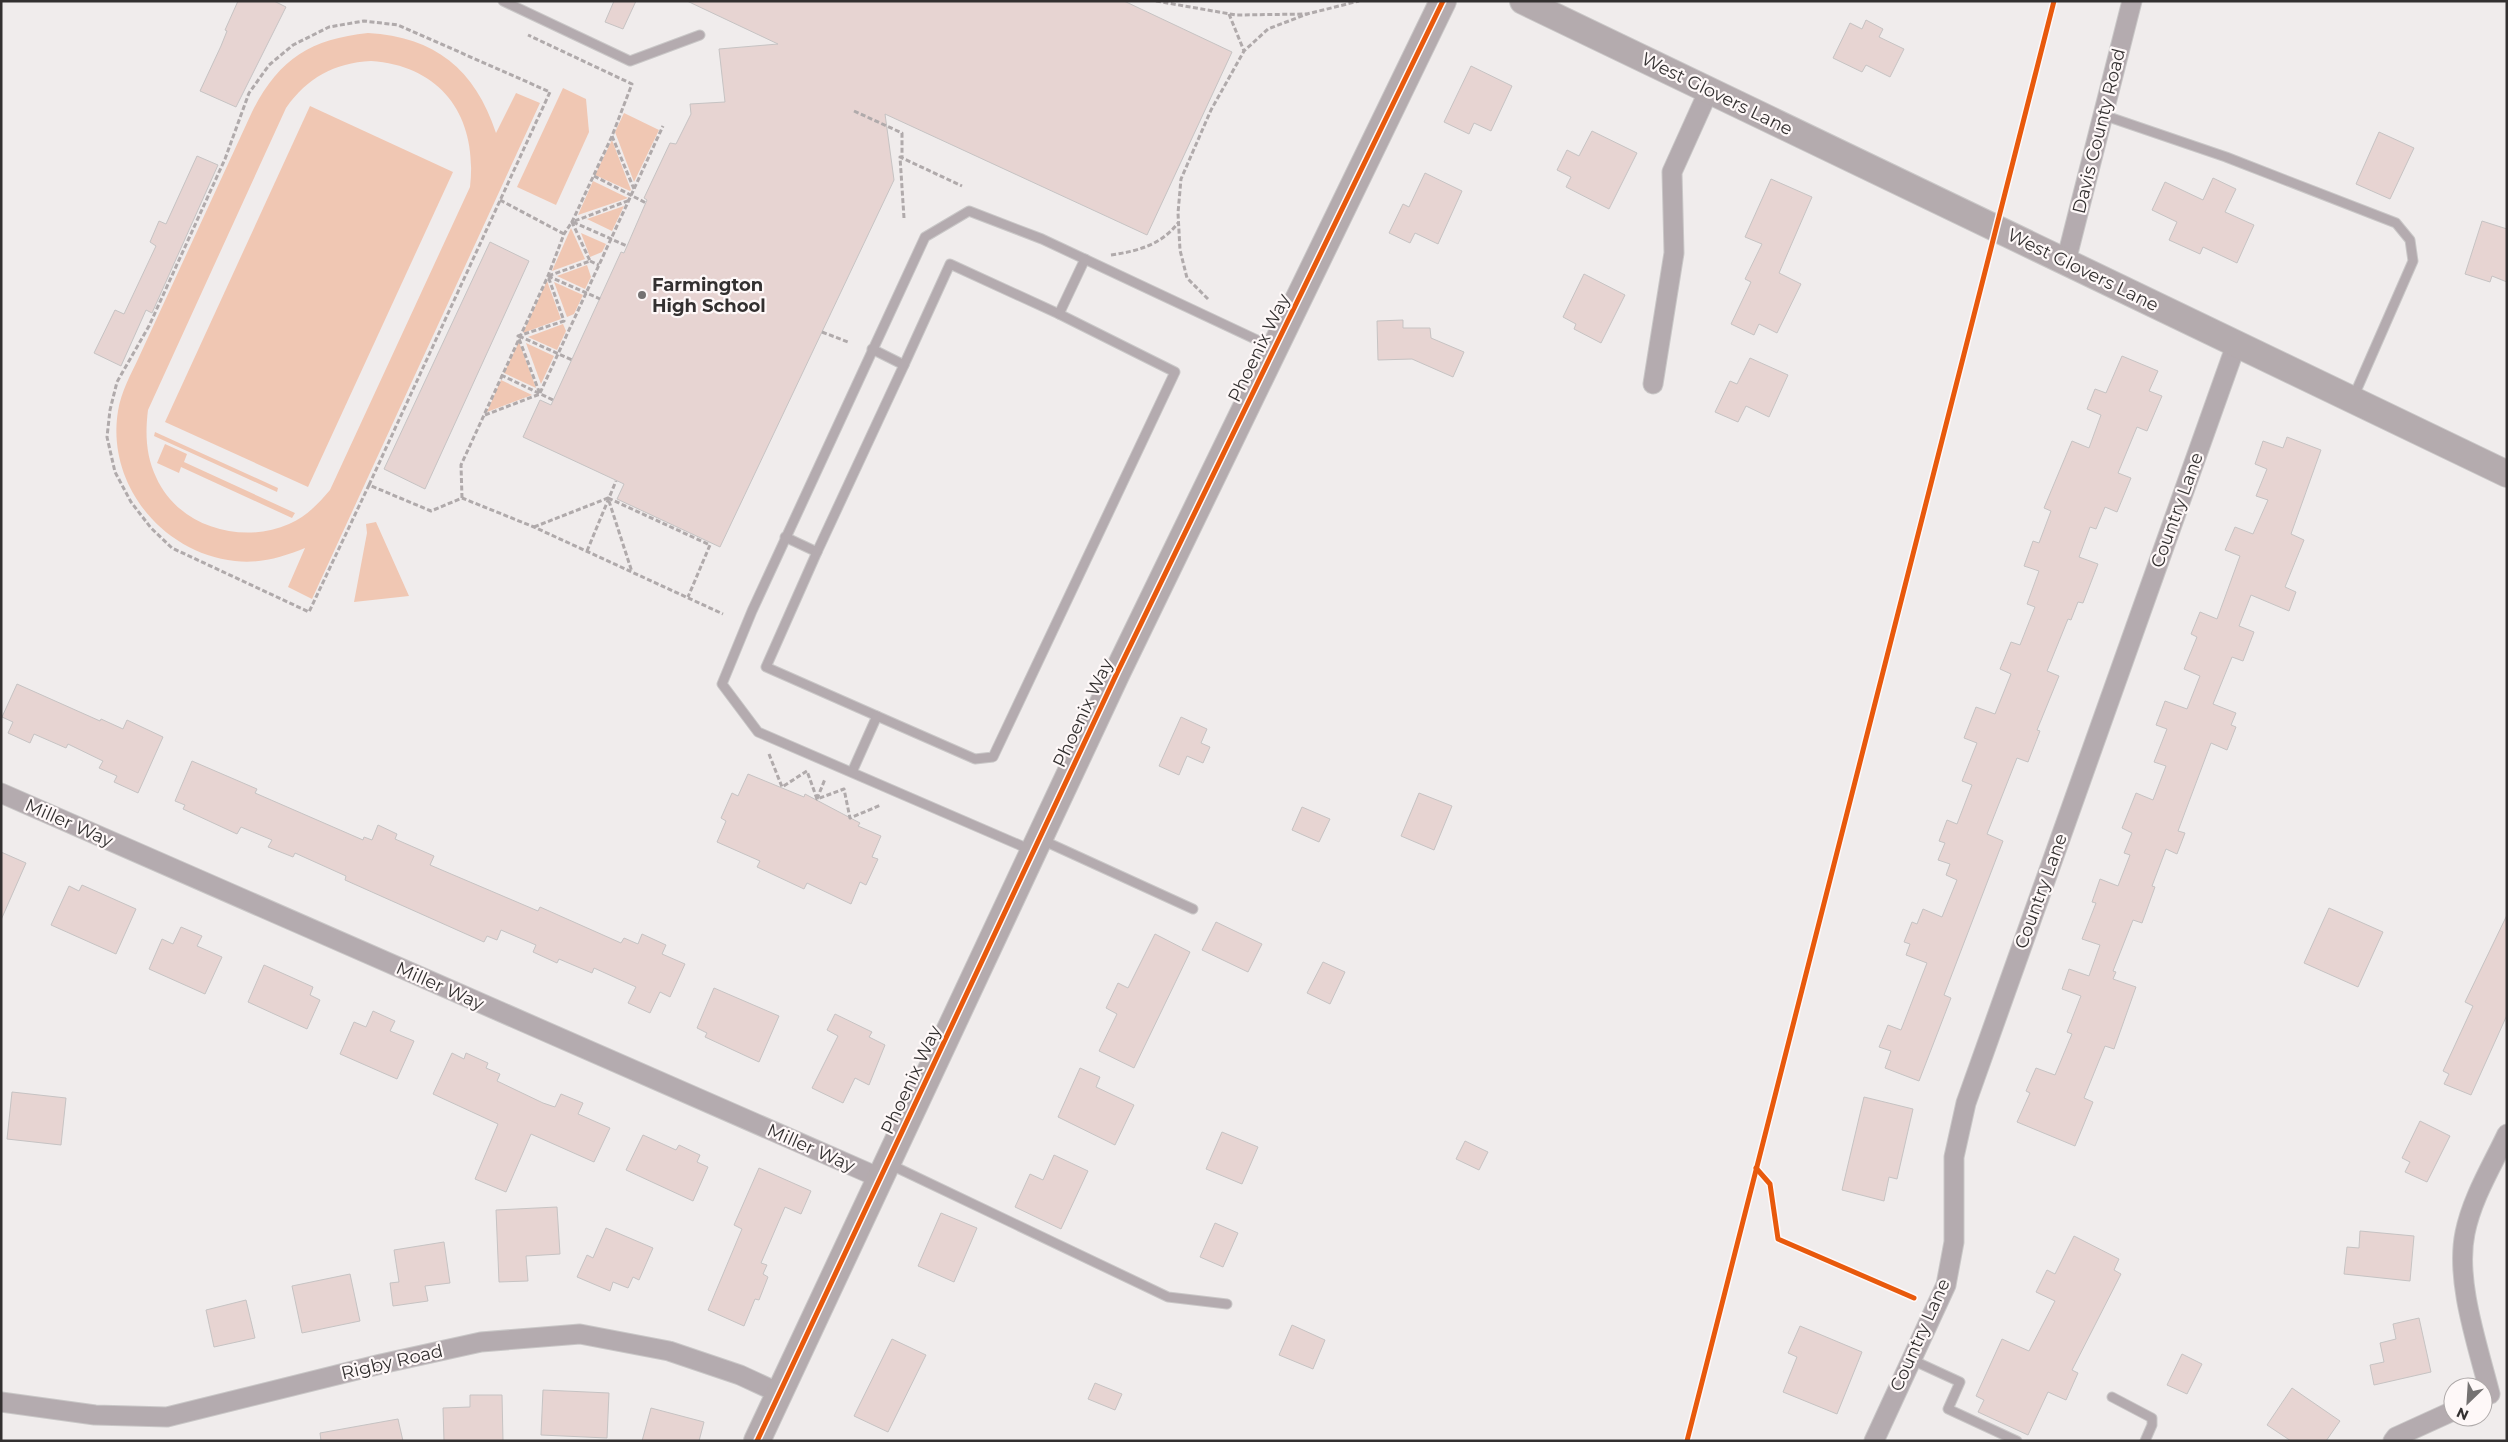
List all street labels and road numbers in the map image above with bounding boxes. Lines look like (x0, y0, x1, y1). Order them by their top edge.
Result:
street label: Davis County Road (2068, 46, 2130, 216)
street label: West Glovers Lane (1638, 48, 1796, 140)
street label: West Glovers Lane (2004, 224, 2162, 316)
street label: Phoenix Way (1223, 290, 1295, 406)
street label: Country Lane (2146, 449, 2208, 571)
street label: Phoenix Way (1048, 655, 1118, 771)
street label: Miller Way (22, 794, 116, 852)
street label: Country Lane (2010, 830, 2072, 952)
street label: Miller Way (393, 957, 487, 1015)
street label: Phoenix Way (876, 1022, 946, 1138)
street label: Miller Way (764, 1119, 858, 1177)
street label: Country Lane (1885, 1275, 1955, 1395)
street label: Rigby Road (339, 1340, 445, 1384)

